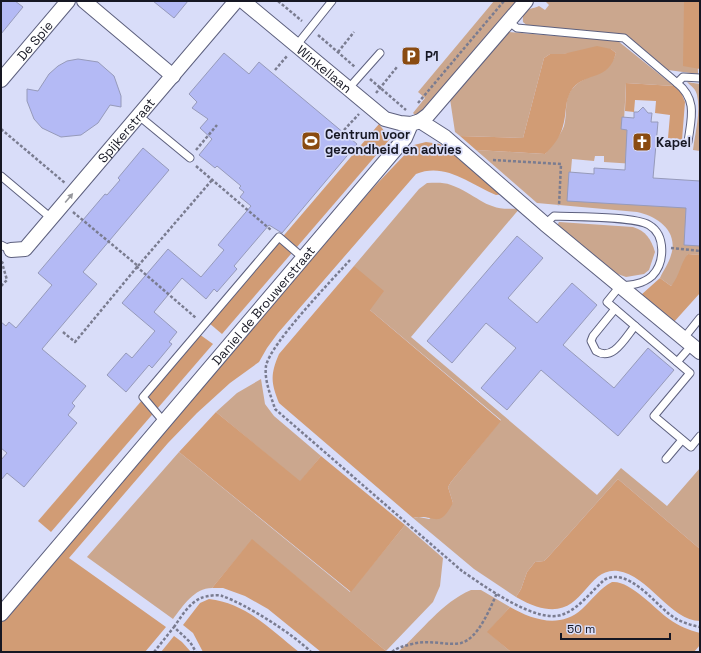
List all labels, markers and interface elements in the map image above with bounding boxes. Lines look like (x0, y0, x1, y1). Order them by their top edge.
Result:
street label: De Spie (13, 17, 57, 64)
street label: Winkellaan (293, 41, 355, 97)
parking icon: P1 (400, 45, 422, 67)
place label: P1 (425, 48, 439, 65)
street label: Spijkerstraat (94, 95, 159, 166)
place label: Centrum voor gezondheid en advies (325, 126, 462, 158)
sports icon: Centrum voor gezondheid en advies (300, 130, 322, 152)
church icon: Kapel (631, 131, 653, 153)
place label: Kapel (656, 134, 691, 151)
one-way arrow (64, 192, 73, 203)
street label: Daniel de Brouwerstraat (208, 243, 319, 369)
scale bar (561, 615, 670, 641)
text: 50 m (567, 621, 595, 637)

